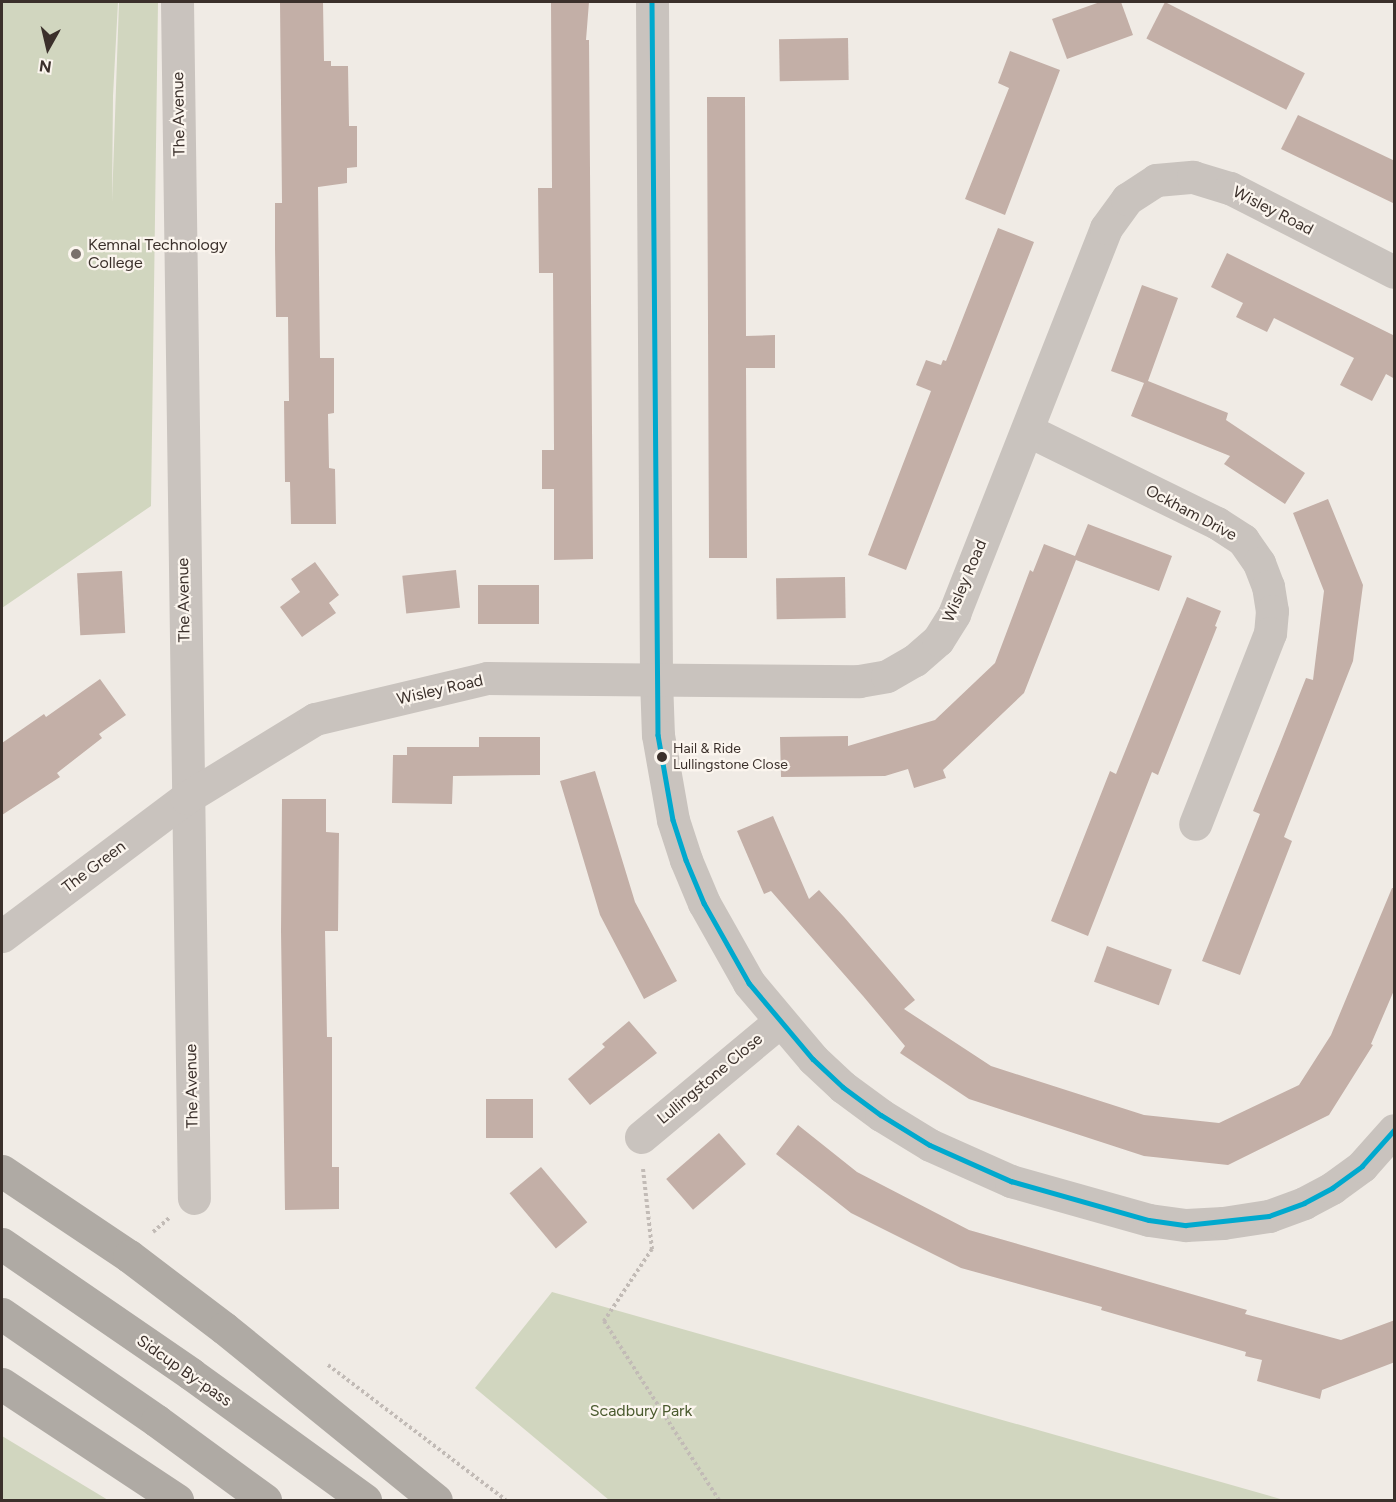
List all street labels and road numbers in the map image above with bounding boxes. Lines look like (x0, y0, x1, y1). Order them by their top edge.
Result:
street label: The Avenue (169, 72, 189, 156)
street label: Wisley Road (1230, 183, 1316, 239)
street label: Ockham Drive (1142, 481, 1240, 545)
street label: Wisley Road (939, 537, 991, 625)
street label: The Avenue (174, 558, 194, 642)
street label: Wisley Road (395, 671, 485, 709)
street label: The Green (59, 837, 129, 897)
street label: Lullingstone Close (654, 1029, 766, 1129)
street label: The Avenue (182, 1044, 202, 1128)
street label: Sidcup By-pass (133, 1331, 235, 1411)

